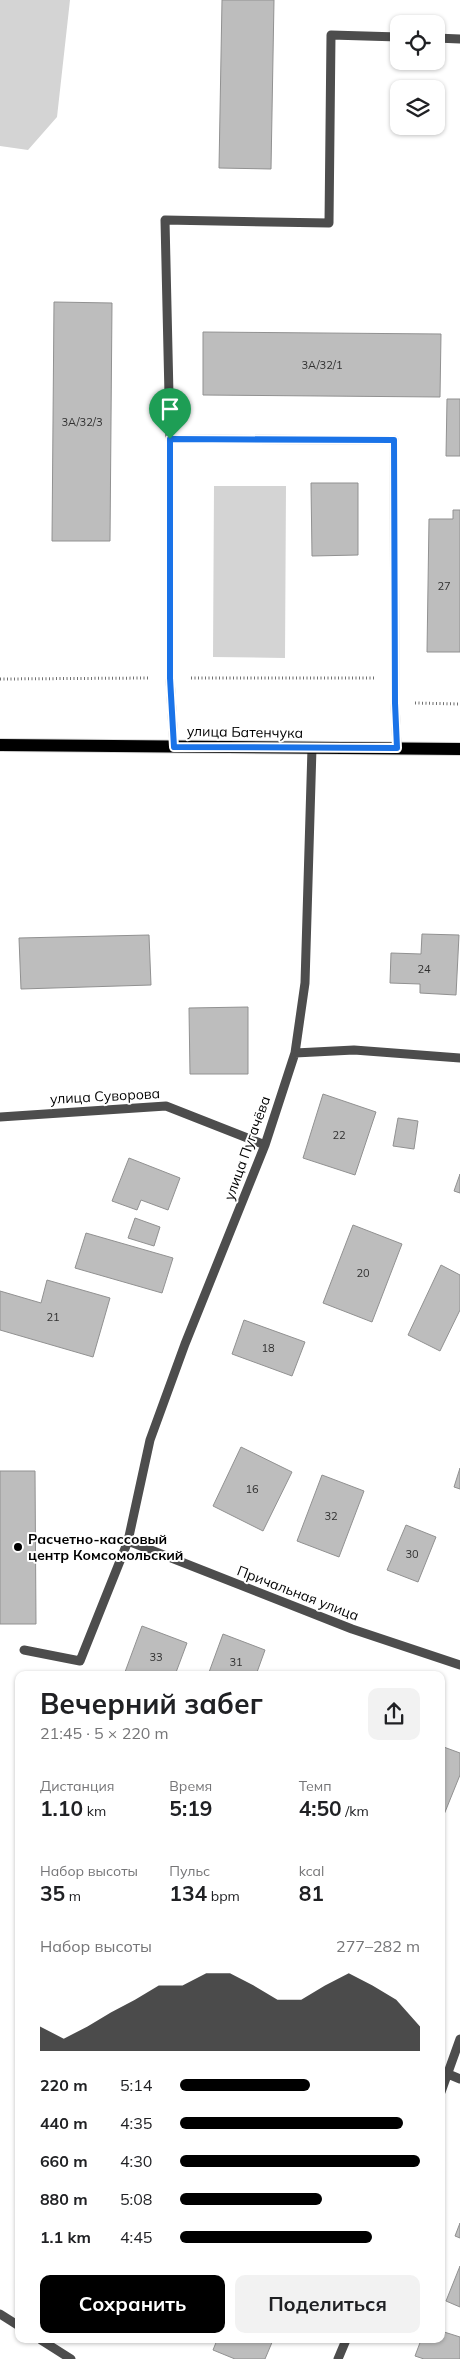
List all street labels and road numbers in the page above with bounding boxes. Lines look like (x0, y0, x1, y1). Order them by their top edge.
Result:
street label: улица Батенчука (187, 722, 303, 742)
street label: улица Суворова (49, 1084, 161, 1108)
street label: улица Пугачёва (220, 1093, 274, 1203)
street label: Причальная улица (235, 1561, 361, 1625)

